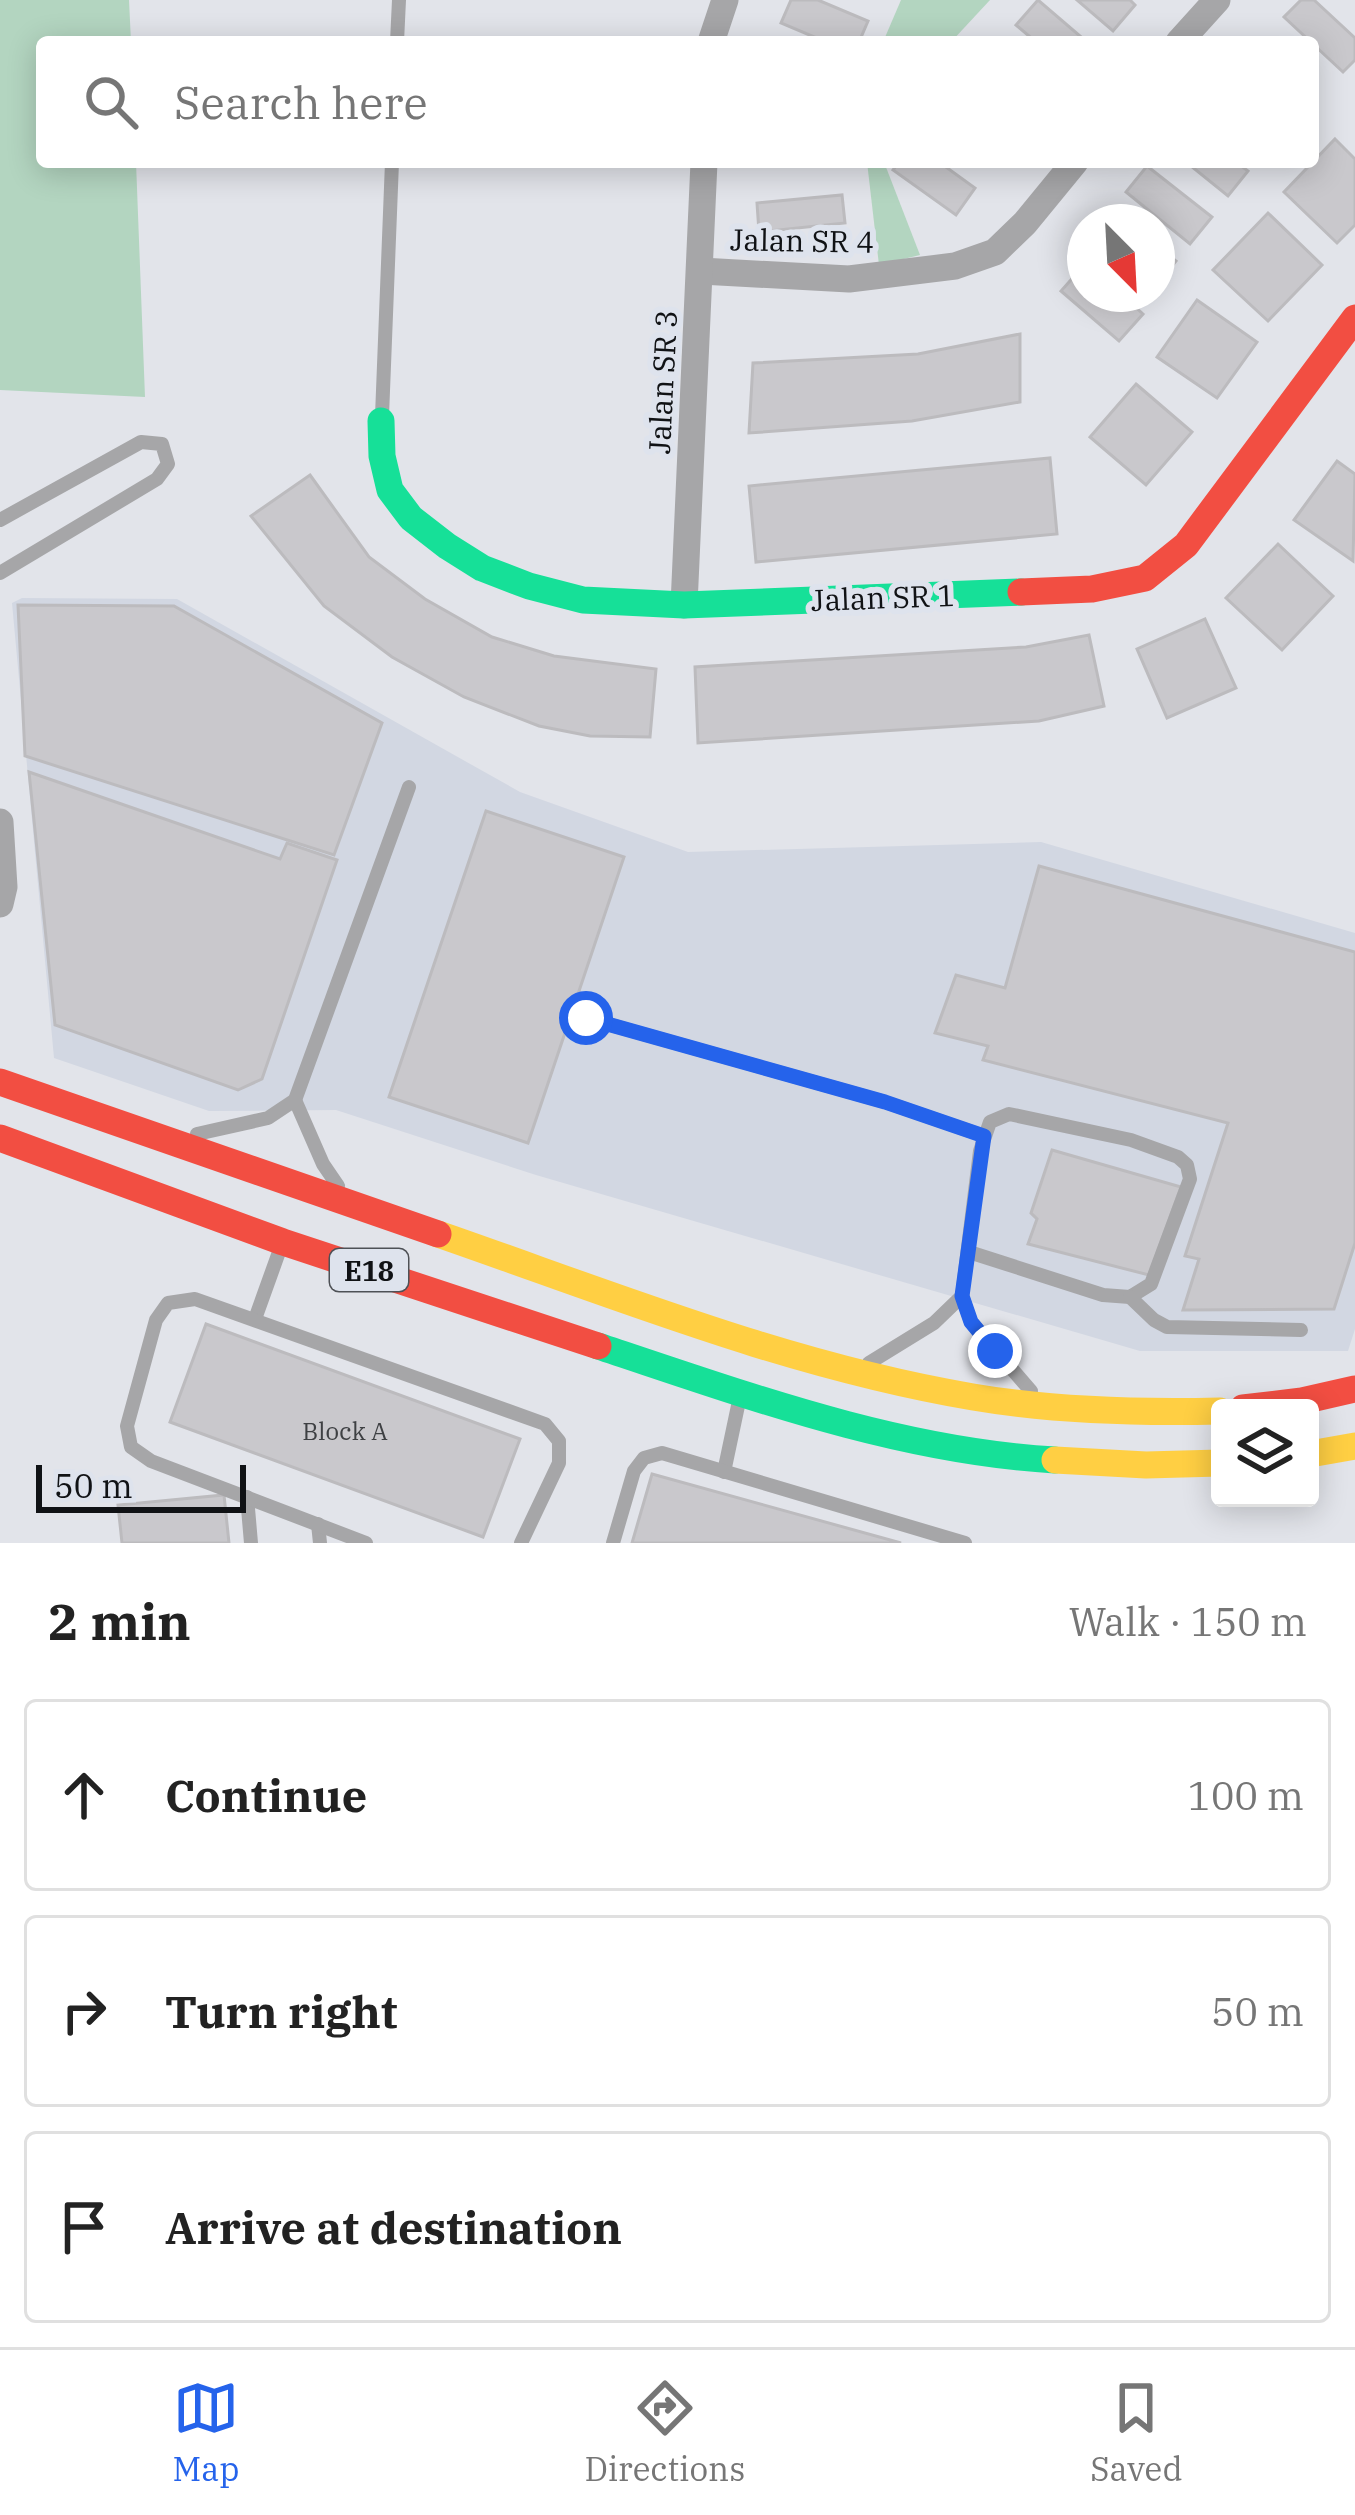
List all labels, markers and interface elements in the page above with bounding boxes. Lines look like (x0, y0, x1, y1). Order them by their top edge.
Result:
search box (36, 36, 1319, 168)
icon: search (78, 69, 144, 135)
text: Search here (174, 73, 428, 131)
north arrow (1067, 204, 1175, 312)
street label: Jalan SR 4 (730, 219, 874, 261)
street label: Jalan SR 3 (639, 309, 685, 455)
street label: Jalan SR 1 (810, 575, 956, 619)
route start (559, 991, 613, 1045)
road number: E18 (330, 1249, 408, 1291)
route end (968, 1324, 1022, 1378)
map controls (1211, 1399, 1319, 1507)
button: layers (1211, 1399, 1319, 1507)
house number: Block A (302, 1415, 388, 1447)
scale bar (36, 1459, 246, 1512)
text: 50 m (54, 1464, 133, 1507)
text: 2 min (48, 1588, 191, 1654)
text: Walk · 150 m (1069, 1596, 1307, 1647)
icon: ahead (51, 1762, 117, 1828)
text: Continue (165, 1766, 367, 1824)
text: 100 m (1188, 1770, 1304, 1821)
icon: right (51, 1978, 117, 2044)
text: Turn right (165, 1982, 397, 2040)
text: 50 m (1211, 1986, 1304, 2037)
icon: arrive (51, 2194, 117, 2260)
text: Arrive at destination (165, 2198, 622, 2256)
tab: Map (172, 2375, 239, 2490)
tab: Directions (584, 2375, 745, 2490)
tab: Saved (1090, 2375, 1183, 2490)

